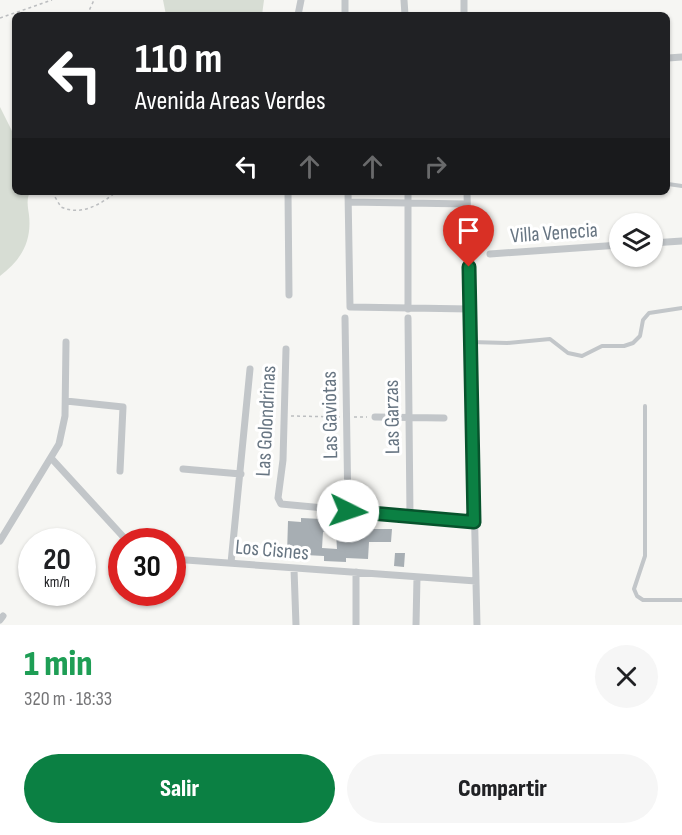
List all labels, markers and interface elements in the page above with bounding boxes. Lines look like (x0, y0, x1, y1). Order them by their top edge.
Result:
text: 110 m (135, 34, 222, 85)
icon: left (36, 36, 114, 114)
text: Avenida Areas Verdes (135, 85, 326, 117)
icon: left (230, 150, 263, 183)
icon: ahead (293, 150, 326, 183)
icon: ahead (356, 150, 389, 183)
icon: right (419, 150, 452, 183)
pin (443, 205, 494, 267)
map controls (609, 213, 663, 267)
button: layers (609, 213, 663, 267)
icon: arrive (452, 214, 485, 247)
street label: Villa Venecia (509, 217, 599, 249)
street label: Las Golondrinas (251, 365, 281, 477)
street label: Las Gaviotas (317, 371, 343, 459)
street label: Las Garzas (379, 380, 405, 454)
position arrow (316, 479, 380, 543)
speed limit sign: 30 (108, 528, 186, 606)
street label: Los Cisnes (234, 534, 310, 566)
text: 20 (43, 542, 71, 578)
text: km/h (44, 573, 70, 592)
text: 1 min (24, 643, 92, 686)
button: close (595, 645, 658, 708)
text: 320 m · 18:33 (24, 687, 112, 711)
button: Salir (24, 754, 335, 823)
button: Compartir (347, 754, 658, 823)

